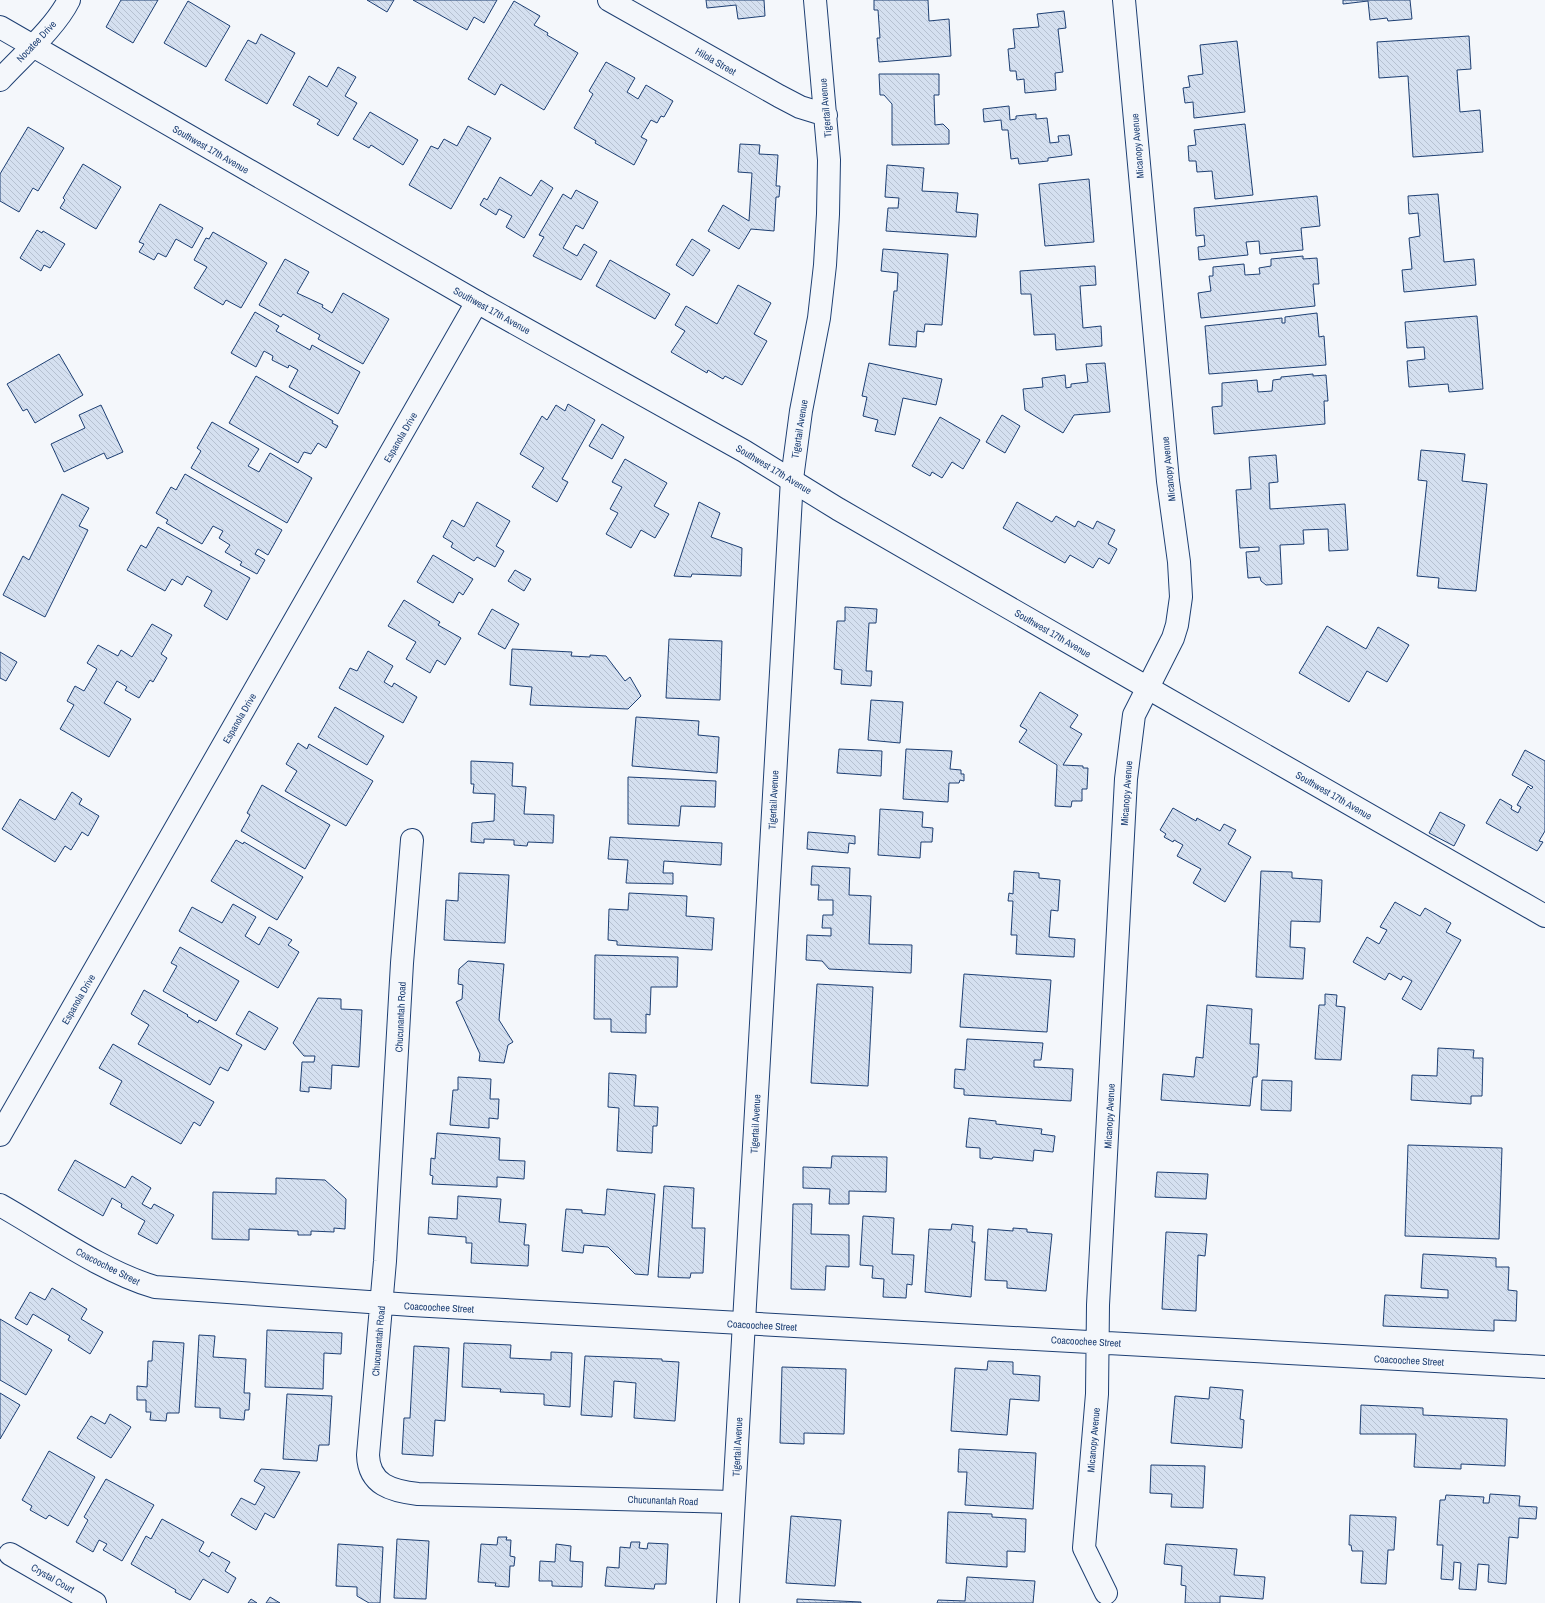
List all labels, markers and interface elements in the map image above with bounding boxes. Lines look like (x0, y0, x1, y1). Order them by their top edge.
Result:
street label: Nocatee Drive (14, 17, 59, 65)
street label: Hilola Street (693, 45, 739, 79)
street label: Tigertail Avenue (816, 77, 835, 138)
street label: Micanopy Avenue (1128, 113, 1147, 179)
street label: Southwest 17th Avenue (170, 122, 252, 177)
street label: Southwest 17th Avenue (451, 284, 533, 337)
street label: Tigertail Avenue (788, 398, 811, 459)
street label: Espanola Drive (381, 409, 420, 465)
street label: Micanopy Avenue (1159, 435, 1178, 502)
street label: Southwest 17th Avenue (734, 442, 814, 497)
street label: Southwest 17th Avenue (1012, 606, 1094, 661)
street label: Espanola Drive (220, 690, 259, 746)
street label: Micanopy Avenue (1118, 760, 1135, 826)
street label: Southwest 17th Avenue (1293, 768, 1375, 823)
street label: Tigertail Avenue (765, 770, 782, 830)
street label: Espanola Drive (59, 971, 98, 1027)
street label: Chucunantah Road (392, 981, 409, 1053)
street label: Micanopy Avenue (1101, 1083, 1118, 1149)
street label: Tigertail Avenue (747, 1094, 764, 1154)
street label: Coacoochee Street (74, 1245, 143, 1288)
street label: Coacoochee Street (404, 1299, 475, 1316)
street label: Chucunantah Road (369, 1305, 388, 1377)
street label: Coacoochee Street (727, 1317, 798, 1334)
street label: Coacoochee Street (1051, 1333, 1122, 1350)
street label: Coacoochee Street (1374, 1352, 1445, 1369)
street label: Micanopy Avenue (1084, 1407, 1103, 1473)
street label: Tigertail Avenue (729, 1417, 746, 1477)
street label: Chucunantah Road (627, 1493, 699, 1508)
street label: Crystal Court (29, 1561, 77, 1596)

